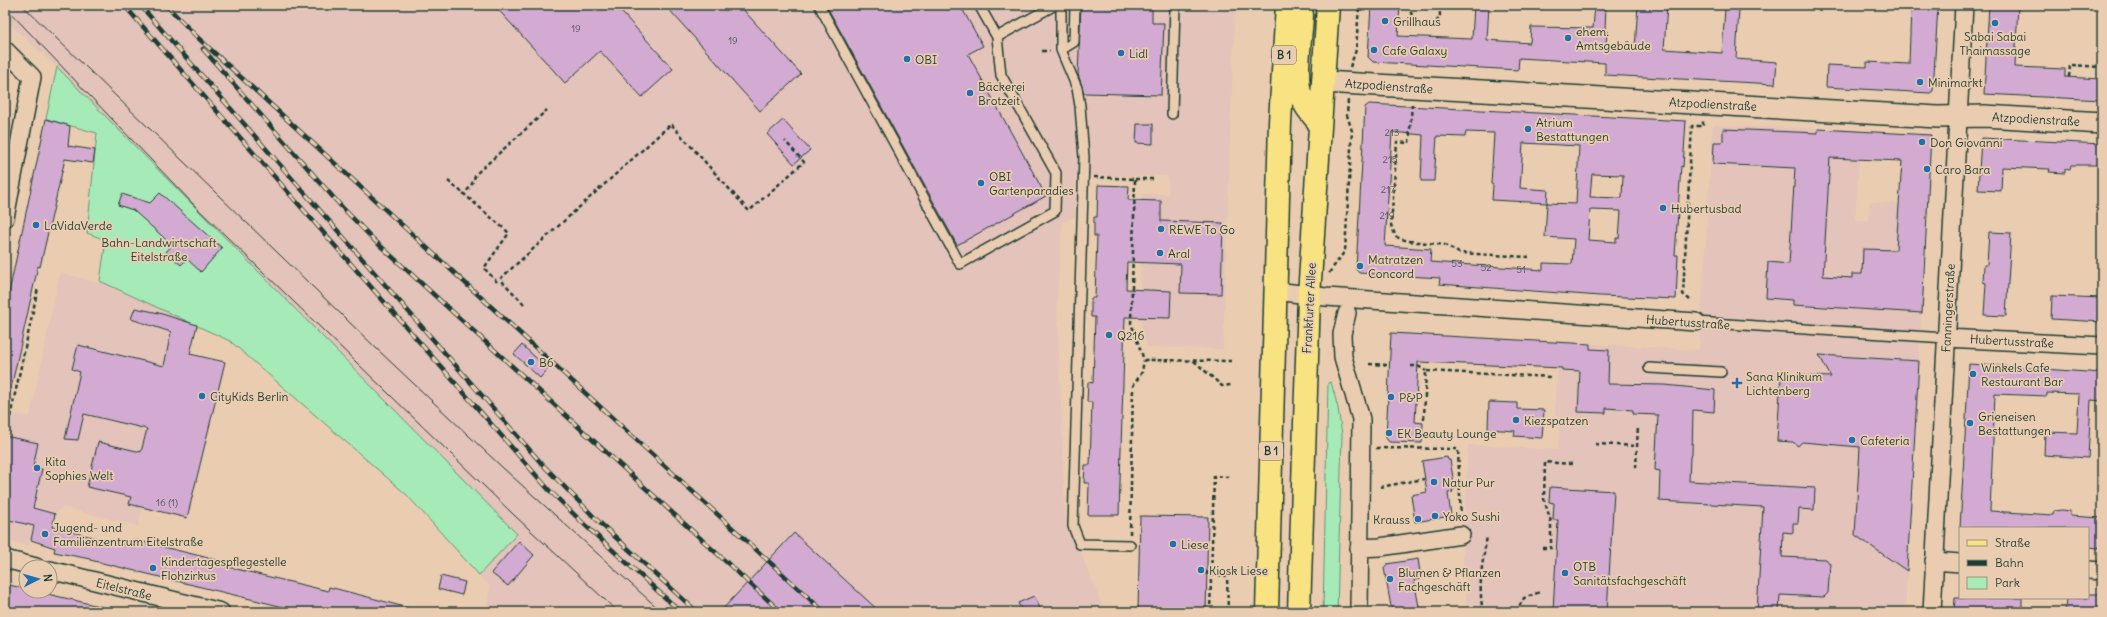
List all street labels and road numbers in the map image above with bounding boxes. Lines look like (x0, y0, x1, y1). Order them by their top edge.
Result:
road number: B 1 (1272, 46, 1296, 64)
street label: Atzpodienstraße (1344, 75, 1434, 97)
street label: Atzpodienstraße (1669, 94, 1757, 114)
street label: Atzpodienstraße (1992, 109, 2080, 129)
street label: Frankfurter Allee (1299, 262, 1319, 354)
street label: Fanningerstraße (1938, 263, 1958, 353)
street label: Hubertusstraße (1645, 312, 1731, 332)
street label: Hubertusstraße (1970, 331, 2054, 351)
road number: B 1 (1259, 442, 1283, 460)
street label: Eitelstraße (95, 575, 153, 603)

